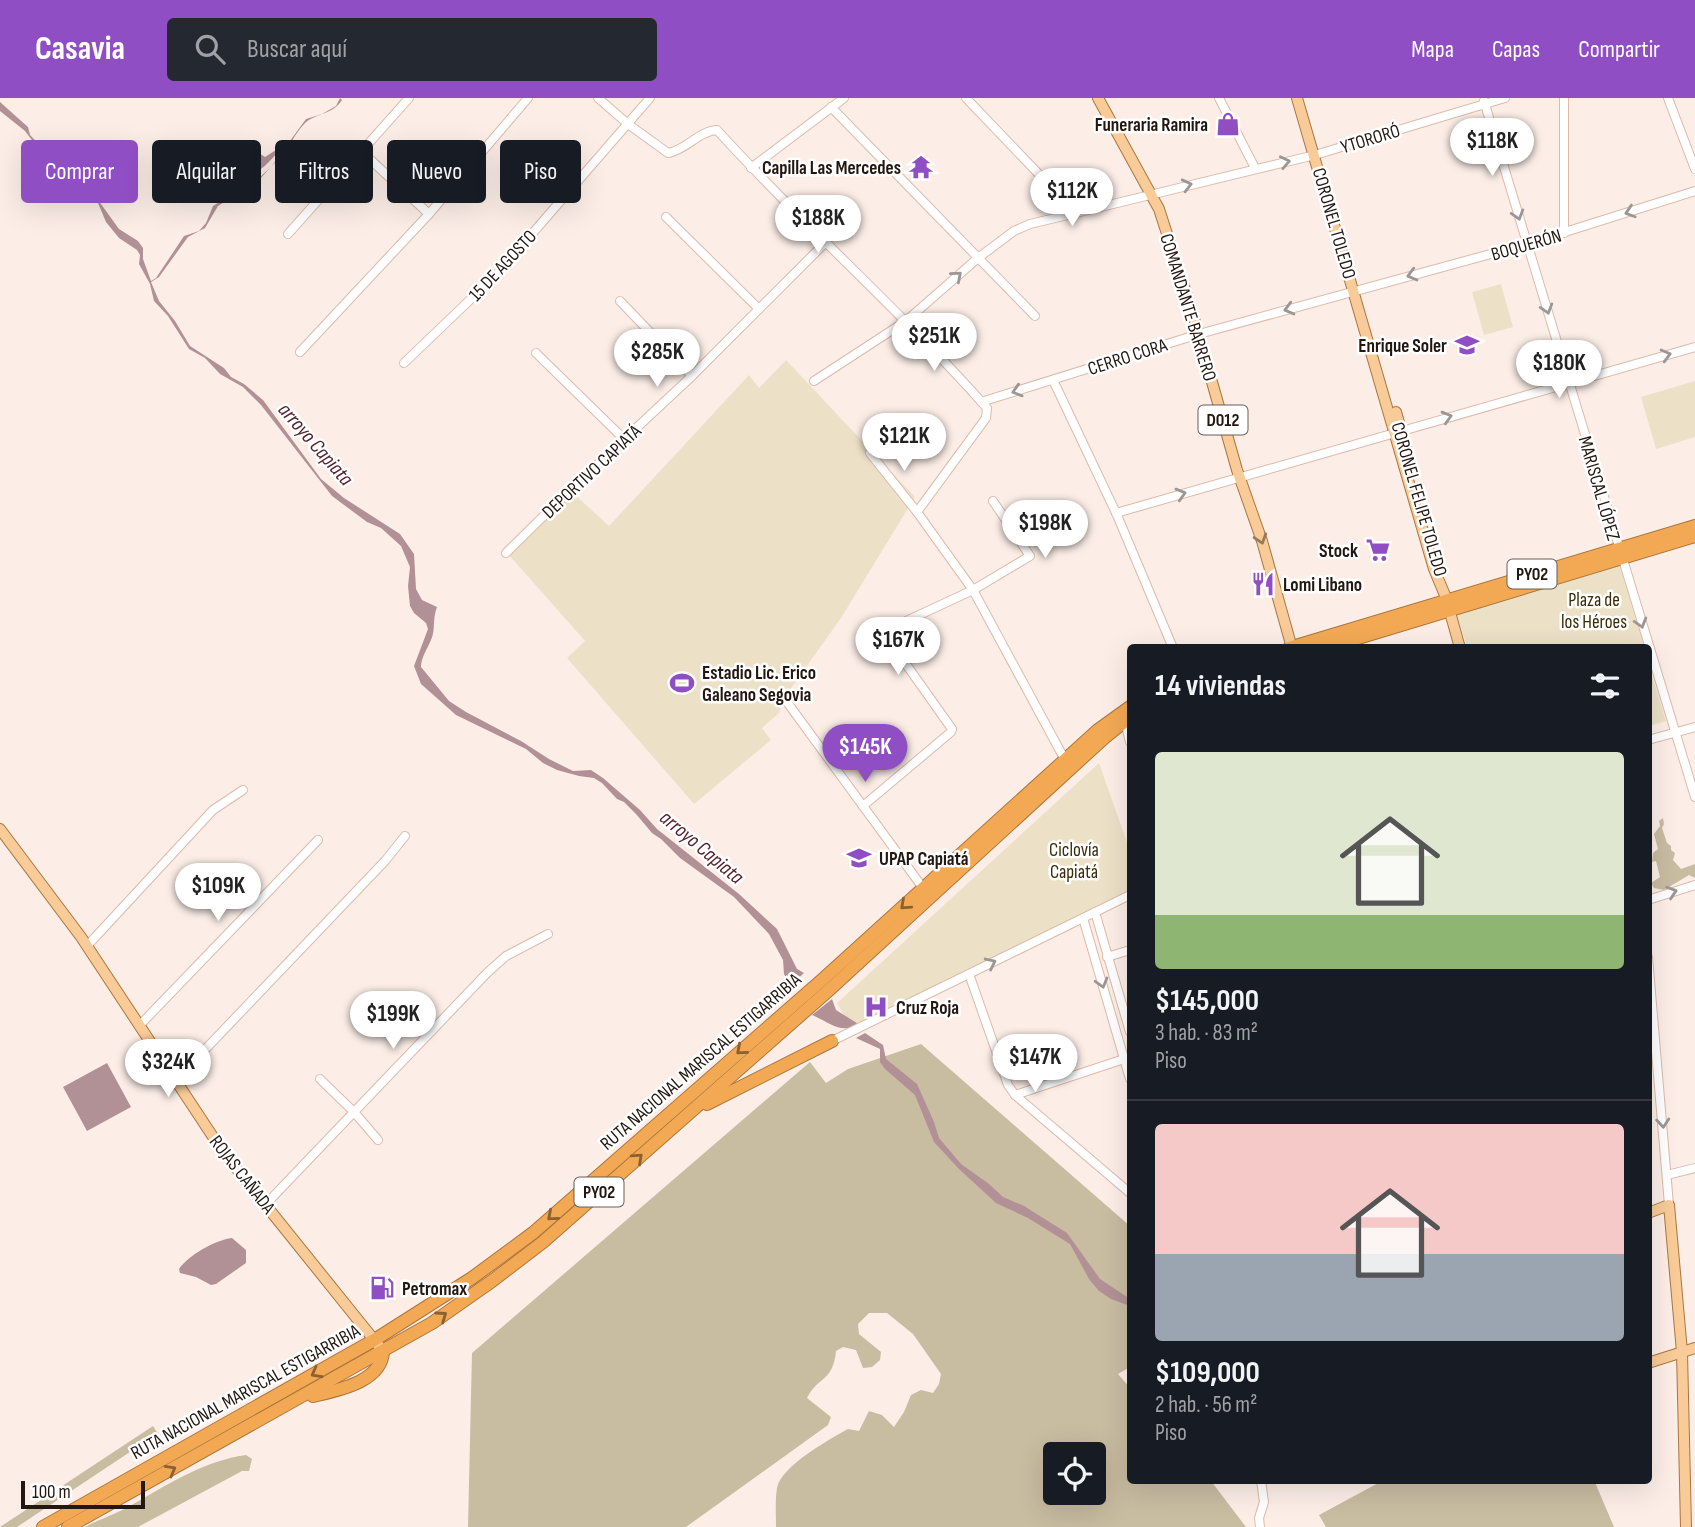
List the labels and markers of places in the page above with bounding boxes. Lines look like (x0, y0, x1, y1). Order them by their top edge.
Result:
shop icon: Funeraria Ramira (1214, 110, 1242, 138)
place label: Funeraria Ramira (1095, 114, 1208, 137)
pin: $118K (1443, 118, 1541, 178)
temple icon: Capilla Las Mercedes (907, 153, 935, 181)
place label: Capilla Las Mercedes (762, 157, 901, 180)
pin: $112K (1023, 169, 1121, 228)
pin: $188K (769, 195, 867, 255)
pin: $251K (885, 314, 983, 373)
pin: $285K (608, 330, 706, 389)
school or university icon: Enrique Soler (1453, 331, 1481, 359)
place label: Enrique Soler (1358, 335, 1447, 358)
pin: $180K (1510, 341, 1608, 400)
pin: $121K (855, 414, 953, 473)
pin: $198K (996, 500, 1094, 560)
supermarket icon: Stock (1364, 536, 1392, 564)
place label: Stock (1319, 540, 1358, 563)
restaurant icon: Lomi Libano (1249, 570, 1277, 598)
place label: Lomi Libano (1283, 574, 1362, 597)
pin: $167K (849, 618, 947, 677)
place label: Estadio Lic. Erico Galeano Segovia (702, 662, 816, 707)
sports icon: Estadio Lic. Erico Galeano Segovia (668, 669, 696, 697)
pin: $145K (816, 724, 914, 784)
school or university icon: UPAP Capiatá (845, 844, 873, 872)
place label: UPAP Capiatá (879, 848, 969, 871)
pin: $109K (169, 864, 267, 923)
pin: $199K (344, 992, 442, 1051)
hospital icon: Cruz Roja (862, 993, 890, 1021)
place label: Cruz Roja (896, 997, 959, 1020)
pin: $147K (986, 1034, 1084, 1094)
pin: $324K (119, 1040, 217, 1099)
fuel station icon: Petromax (368, 1274, 396, 1302)
place label: Petromax (402, 1278, 467, 1301)

